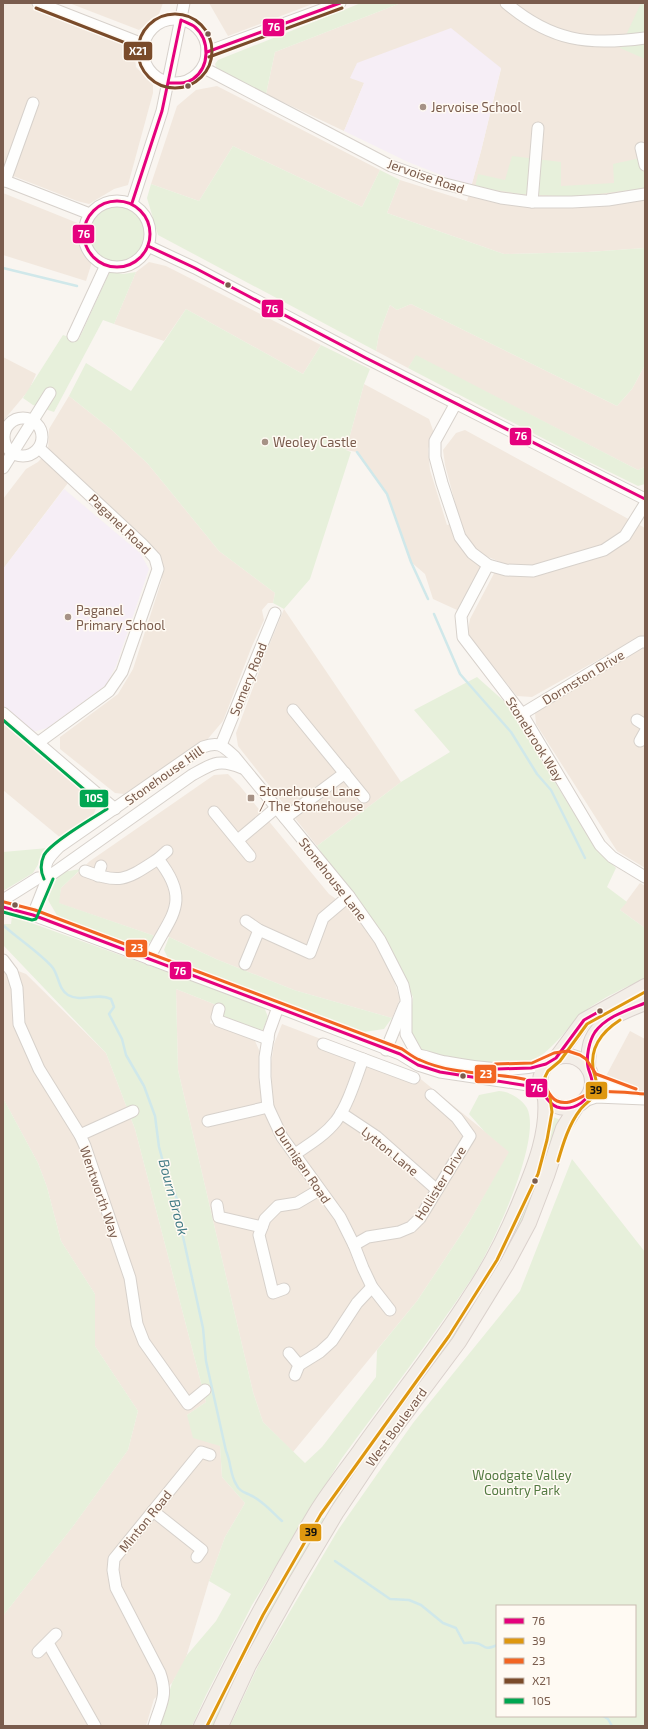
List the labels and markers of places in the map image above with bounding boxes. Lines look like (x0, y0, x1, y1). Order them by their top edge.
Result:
unlabelled marker (203, 29, 213, 39)
unlabelled marker (183, 81, 193, 91)
place label: Jervoise School (431, 99, 521, 115)
marker: Jervoise School (418, 102, 428, 112)
unlabelled marker (223, 280, 233, 290)
place label: Weoley Castle (273, 434, 357, 450)
marker: Weoley Castle (260, 437, 270, 447)
place label: Paganel Primary School (76, 602, 165, 633)
marker: Paganel Primary School (63, 612, 73, 622)
place label: Stonehouse Lane / The Stonehouse (259, 783, 363, 814)
marker: Stonehouse Lane / The Stonehouse (246, 793, 256, 803)
unlabelled marker (10, 900, 20, 910)
unlabelled marker (595, 1006, 605, 1016)
unlabelled marker (458, 1071, 468, 1081)
unlabelled marker (530, 1176, 540, 1186)

